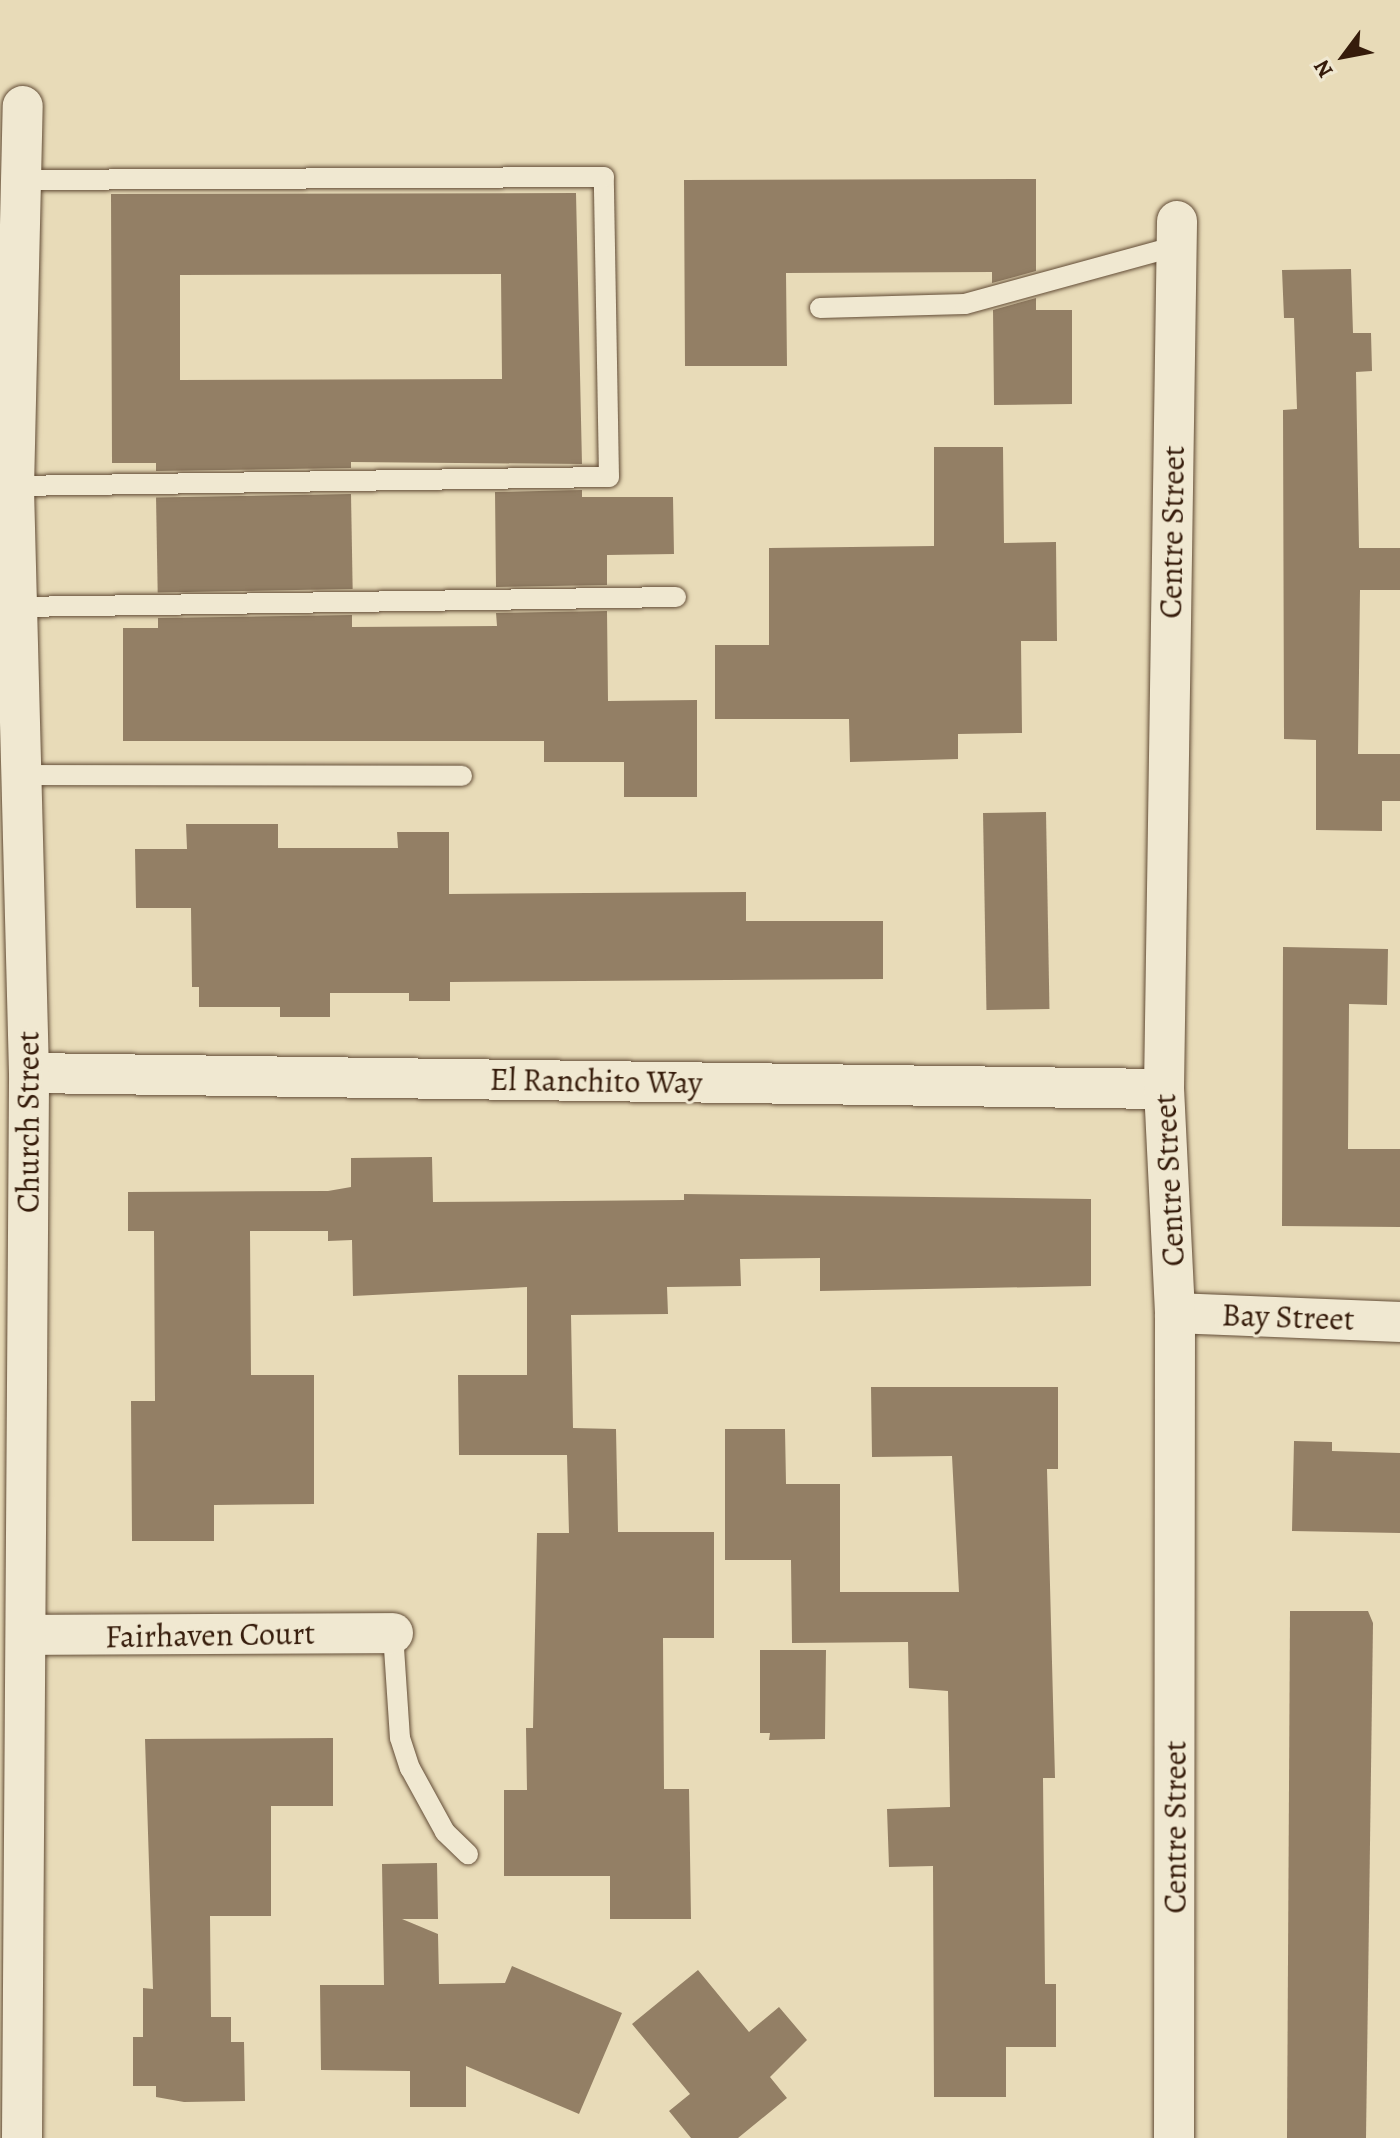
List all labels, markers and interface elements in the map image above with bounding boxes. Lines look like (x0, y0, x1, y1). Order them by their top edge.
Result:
north arrow (1304, 16, 1384, 96)
text: N (1307, 54, 1341, 83)
street label: Centre Street (1151, 445, 1193, 619)
street label: Church Street (9, 1031, 47, 1213)
street label: El Ranchito Way (489, 1060, 703, 1102)
street label: Centre Street (1145, 1093, 1193, 1267)
street label: Bay Street (1221, 1295, 1355, 1339)
street label: Fairhaven Court (105, 1614, 315, 1656)
street label: Centre Street (1156, 1740, 1194, 1914)

